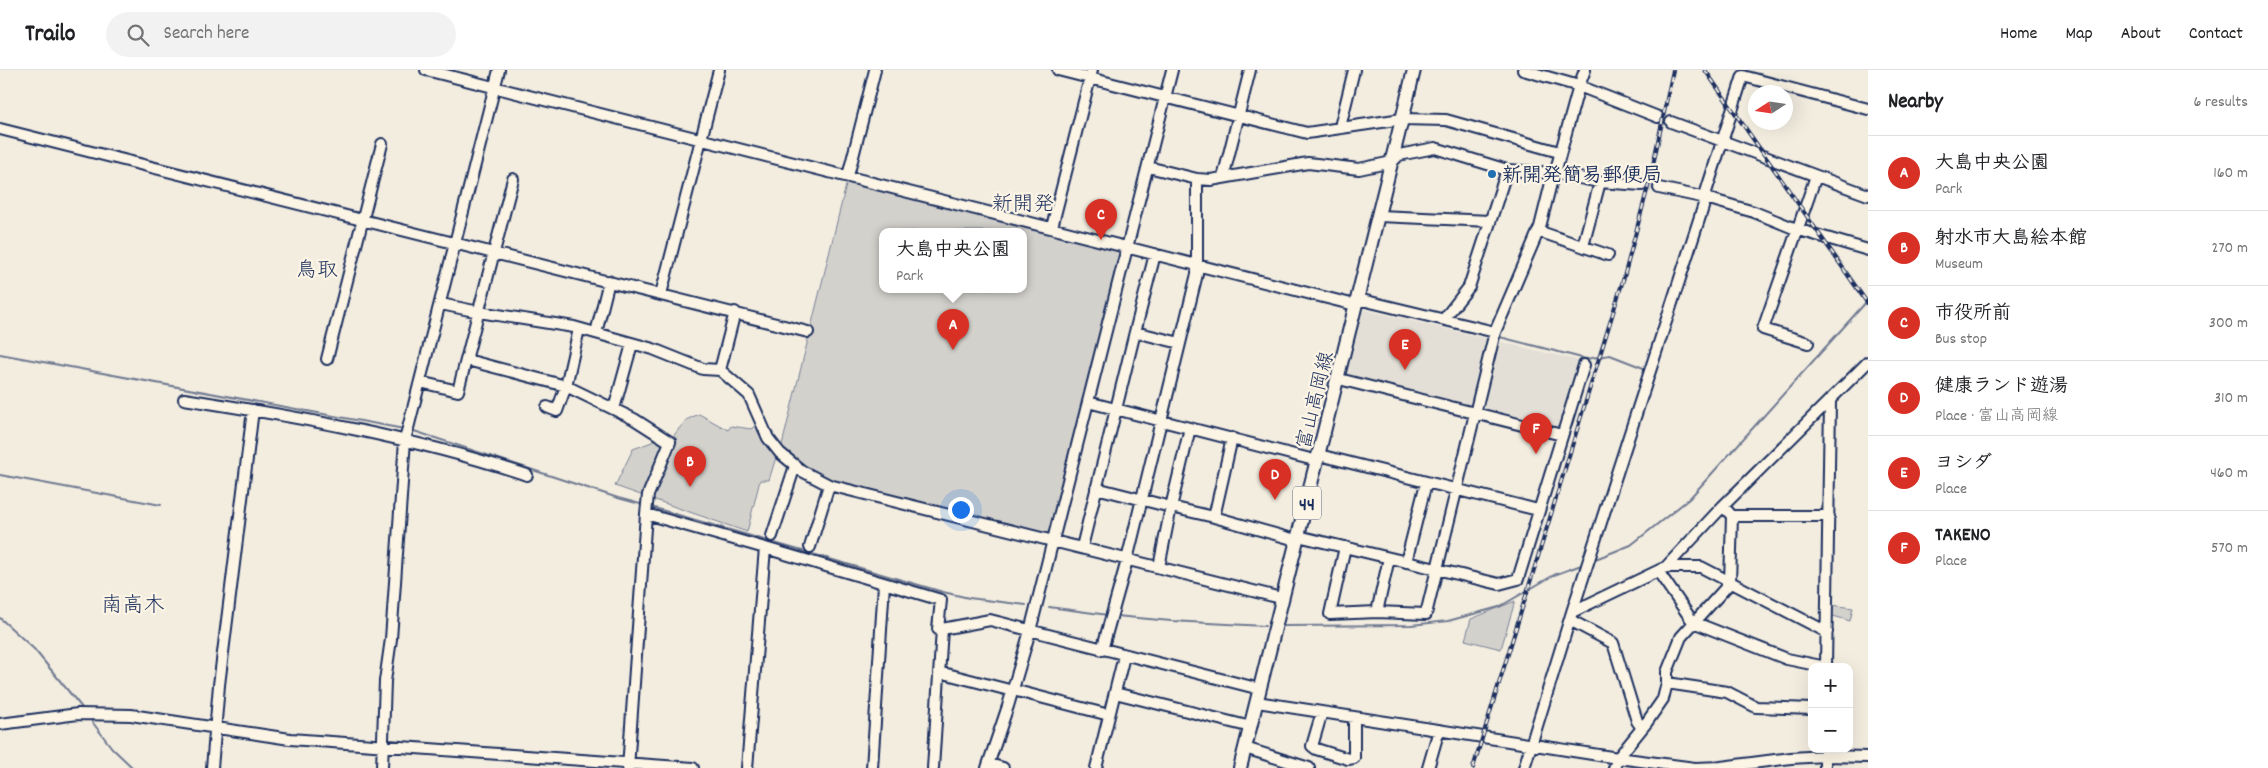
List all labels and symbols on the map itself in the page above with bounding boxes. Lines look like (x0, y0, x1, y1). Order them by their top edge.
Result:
north arrow (1748, 85, 1793, 130)
place label: 新開発簡易郵便局 (1502, 163, 1662, 191)
marker: 新開発簡易郵便局 (1486, 168, 1498, 180)
district label: 新開発 (992, 191, 1055, 221)
pin: C (1085, 199, 1117, 240)
district label: 鳥取 (296, 257, 338, 287)
pin: A (937, 309, 969, 350)
pin: E (1389, 329, 1421, 370)
street label: 富山高岡線 (1291, 349, 1343, 453)
pin: F (1520, 413, 1552, 454)
pin: B (674, 446, 706, 487)
pin: D (1259, 459, 1291, 500)
road number: 44 (1293, 486, 1321, 519)
your location (948, 497, 974, 523)
district label: 南高木 (102, 592, 165, 622)

